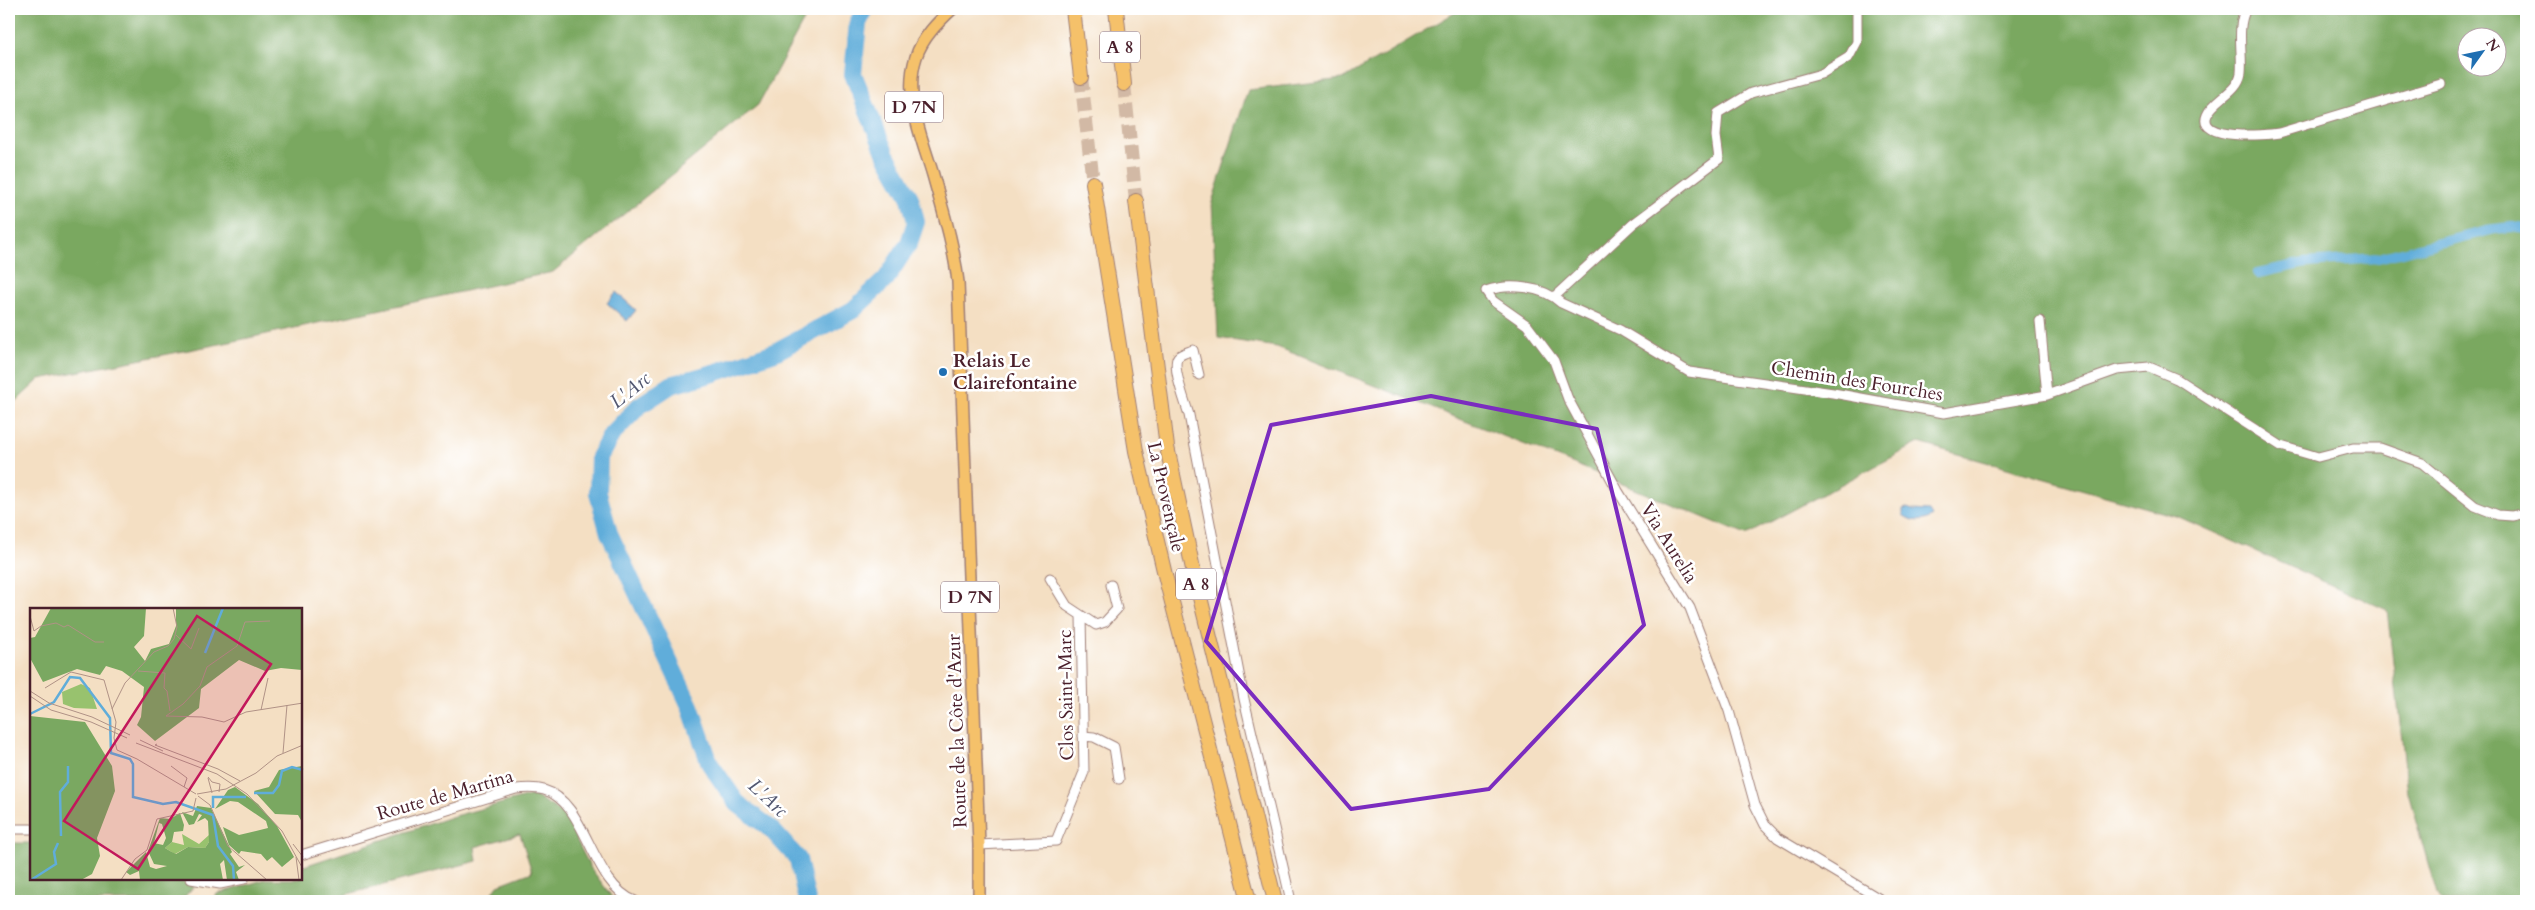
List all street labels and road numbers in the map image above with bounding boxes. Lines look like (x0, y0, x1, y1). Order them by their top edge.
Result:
road number: A 8 (1100, 32, 1140, 62)
road number: D 7N (885, 91, 943, 122)
street label: Chemin des Fourches (1769, 355, 1945, 407)
street label: La Provençale (1141, 439, 1191, 555)
street label: Via Aurelia (1634, 498, 1704, 588)
road number: A 8 (1176, 568, 1216, 600)
road number: D 7N (941, 582, 999, 612)
street label: Clos Saint-Marc (1052, 629, 1080, 761)
street label: Route de la Côte d'Azur (941, 634, 973, 828)
street label: Route de Martina (374, 763, 516, 827)

